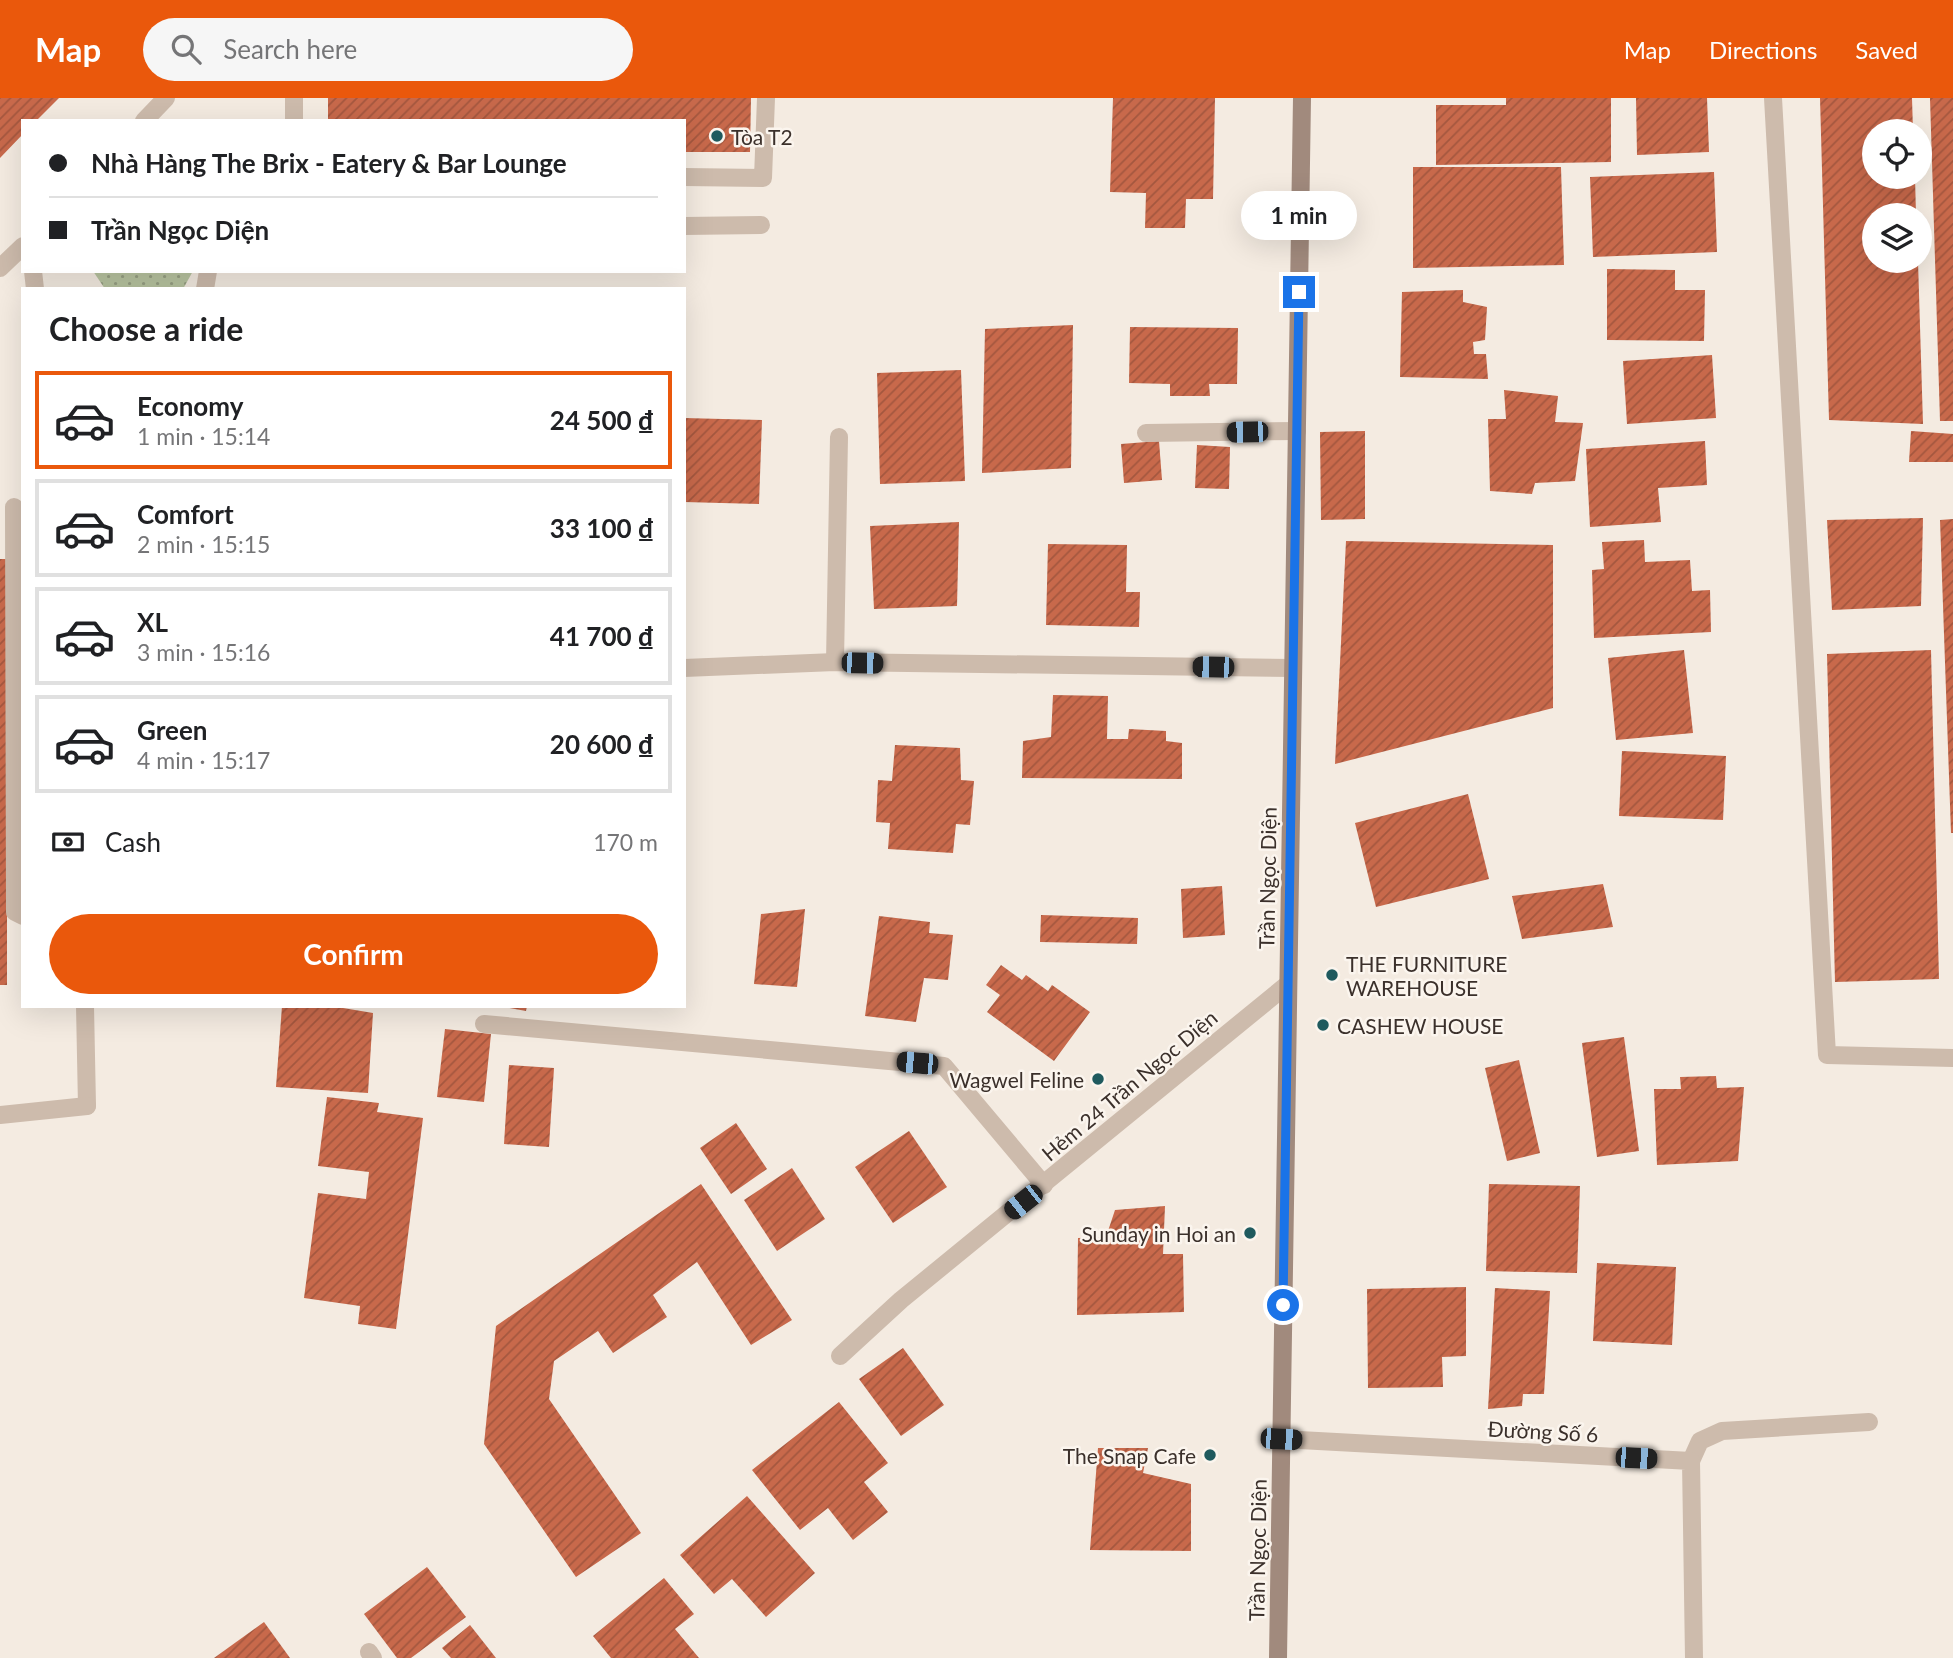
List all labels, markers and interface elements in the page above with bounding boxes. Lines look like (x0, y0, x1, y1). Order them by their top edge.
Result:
search box (143, 18, 633, 81)
text: Map (35, 29, 101, 69)
icon: search (167, 30, 205, 68)
text: Search here (223, 33, 357, 65)
text: Map (1624, 35, 1671, 64)
text: Directions (1709, 35, 1817, 64)
text: Saved (1855, 35, 1918, 64)
map controls (1862, 119, 1932, 273)
button: locate (1862, 119, 1932, 189)
place label: Tòa T2 (731, 124, 793, 149)
marker: Tòa T2 (709, 128, 725, 144)
text: Nhà Hàng The Brix - Eatery & Bar Lounge (91, 147, 567, 179)
callout: 1 min (1241, 190, 1357, 240)
text: 1 min (1270, 201, 1328, 229)
button: layers (1862, 203, 1932, 273)
text: Trần Ngọc Diện (91, 214, 269, 246)
route end (1283, 276, 1315, 308)
text: Choose a ride (49, 309, 243, 348)
icon: car (53, 389, 116, 452)
text: Economy (137, 390, 243, 422)
text: 24 500 ₫ (550, 404, 654, 436)
car (1226, 421, 1269, 443)
text: 1 min · 15:14 (137, 422, 270, 450)
icon: car (53, 497, 116, 560)
text: Comfort (137, 498, 234, 530)
text: 33 100 ₫ (550, 512, 654, 544)
text: 2 min · 15:15 (137, 530, 270, 558)
icon: car (53, 605, 116, 668)
text: XL (137, 606, 168, 638)
text: 41 700 ₫ (550, 620, 654, 652)
text: 3 min · 15:16 (137, 638, 270, 666)
car (841, 652, 884, 674)
car (1192, 656, 1235, 678)
icon: car (53, 713, 116, 776)
text: Green (137, 714, 207, 746)
text: 20 600 ₫ (550, 728, 654, 760)
text: 4 min · 15:17 (137, 746, 270, 774)
street label: Trần Ngọc Diện (1253, 807, 1281, 949)
icon: cash (49, 823, 87, 861)
text: Cash (105, 826, 161, 858)
text: 170 m (593, 828, 658, 856)
button: Confirm (49, 914, 658, 994)
place label: THE FURNITURE WAREHOUSE (1346, 951, 1507, 1000)
marker: THE FURNITURE WAREHOUSE (1324, 967, 1340, 983)
street label: Hẻm 24 Trần Ngọc Diện (1036, 1004, 1222, 1166)
place label: CASHEW HOUSE (1337, 1013, 1503, 1038)
marker: CASHEW HOUSE (1315, 1017, 1331, 1033)
car (896, 1051, 939, 1075)
place label: Wagwel Feline (949, 1067, 1084, 1092)
marker: Wagwel Feline (1090, 1071, 1106, 1087)
car (1000, 1181, 1047, 1223)
place label: Sunday in Hoi an (1081, 1221, 1236, 1246)
marker: Sunday in Hoi an (1242, 1225, 1258, 1241)
route start (1267, 1289, 1299, 1321)
street label: Đường Số 6 (1487, 1416, 1599, 1446)
car (1260, 1427, 1303, 1451)
place label: The Snap Cafe (1063, 1443, 1196, 1468)
car (1615, 1446, 1658, 1470)
marker: The Snap Cafe (1202, 1447, 1218, 1463)
street label: Trần Ngọc Diện (1243, 1479, 1271, 1621)

